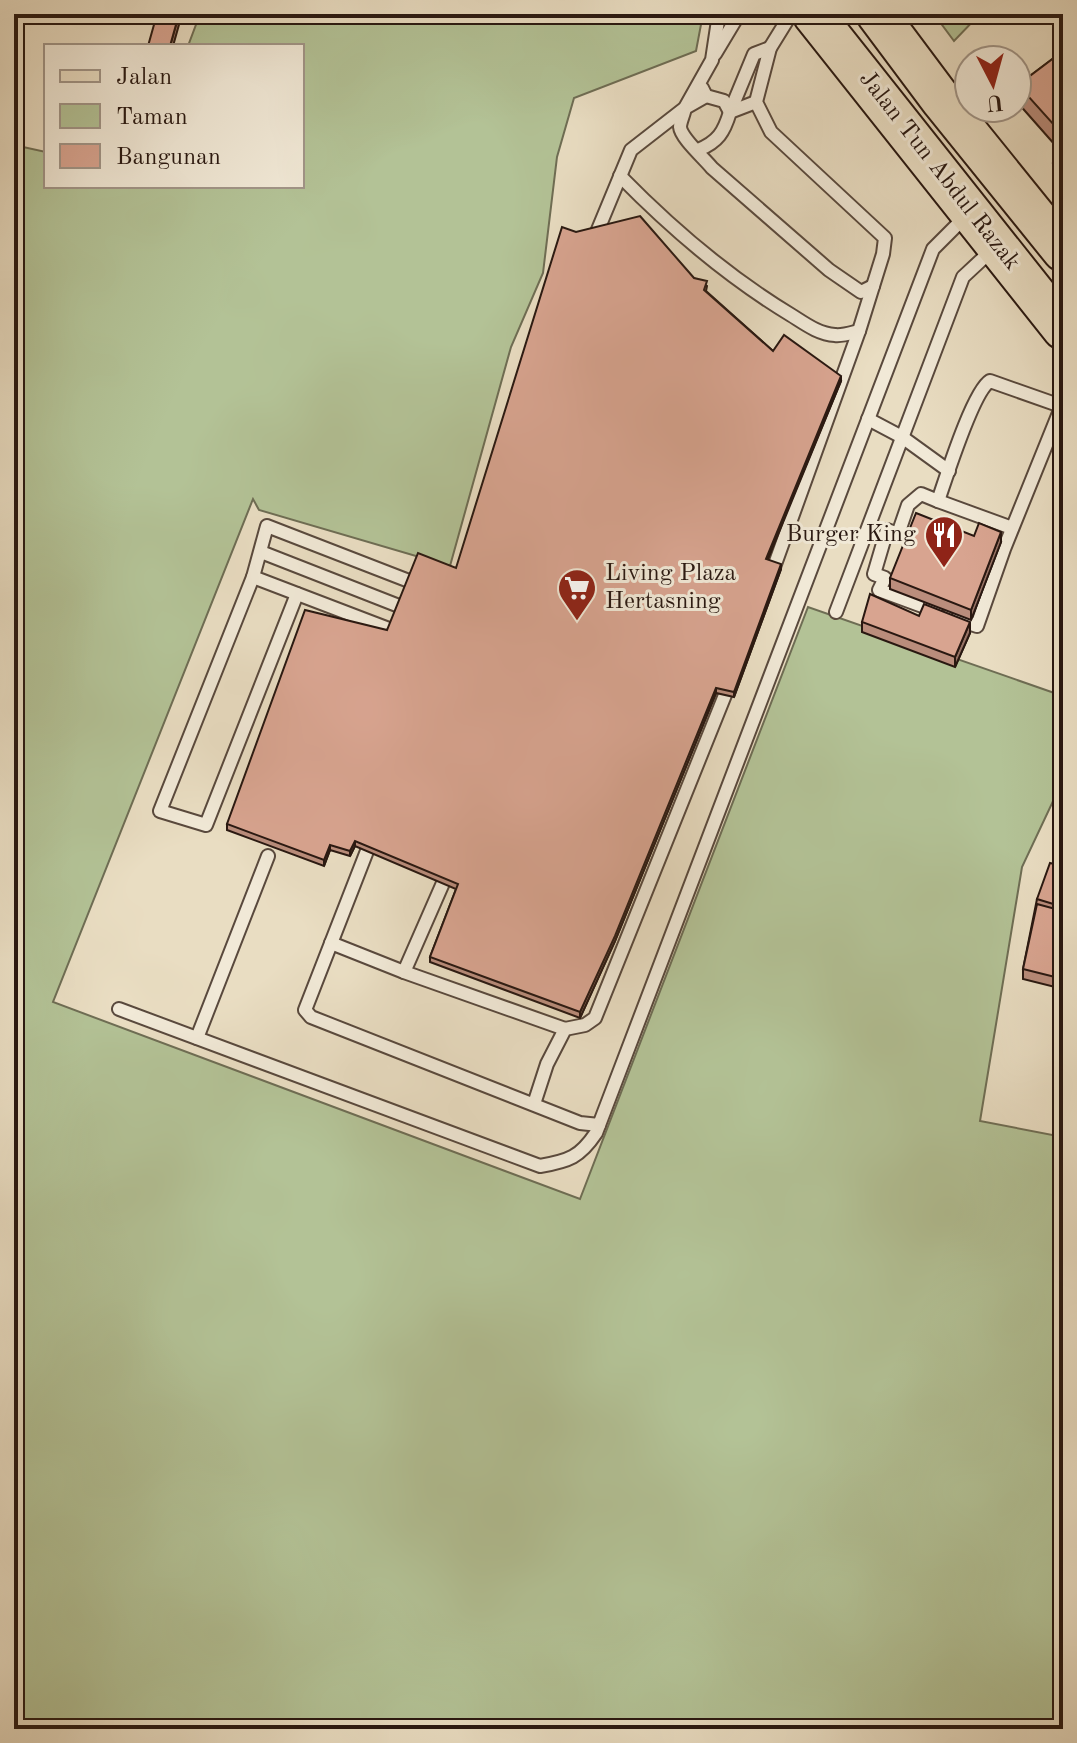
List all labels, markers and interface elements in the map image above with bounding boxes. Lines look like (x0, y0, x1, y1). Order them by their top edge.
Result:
legend (44, 44, 304, 188)
north arrow (953, 44, 1033, 124)
text: Jalan (116, 66, 172, 90)
street label: Jalan Tun Abdul Razak (854, 67, 1024, 275)
text: U (985, 90, 1005, 114)
text: Taman (116, 106, 188, 130)
text: Bangunan (116, 146, 221, 170)
restaurant icon: Burger King (923, 514, 965, 569)
place label: Burger King (786, 523, 916, 547)
place label: Living Plaza Hertasning (605, 562, 737, 614)
supermarket icon: Living Plaza Hertasning (556, 567, 598, 622)

